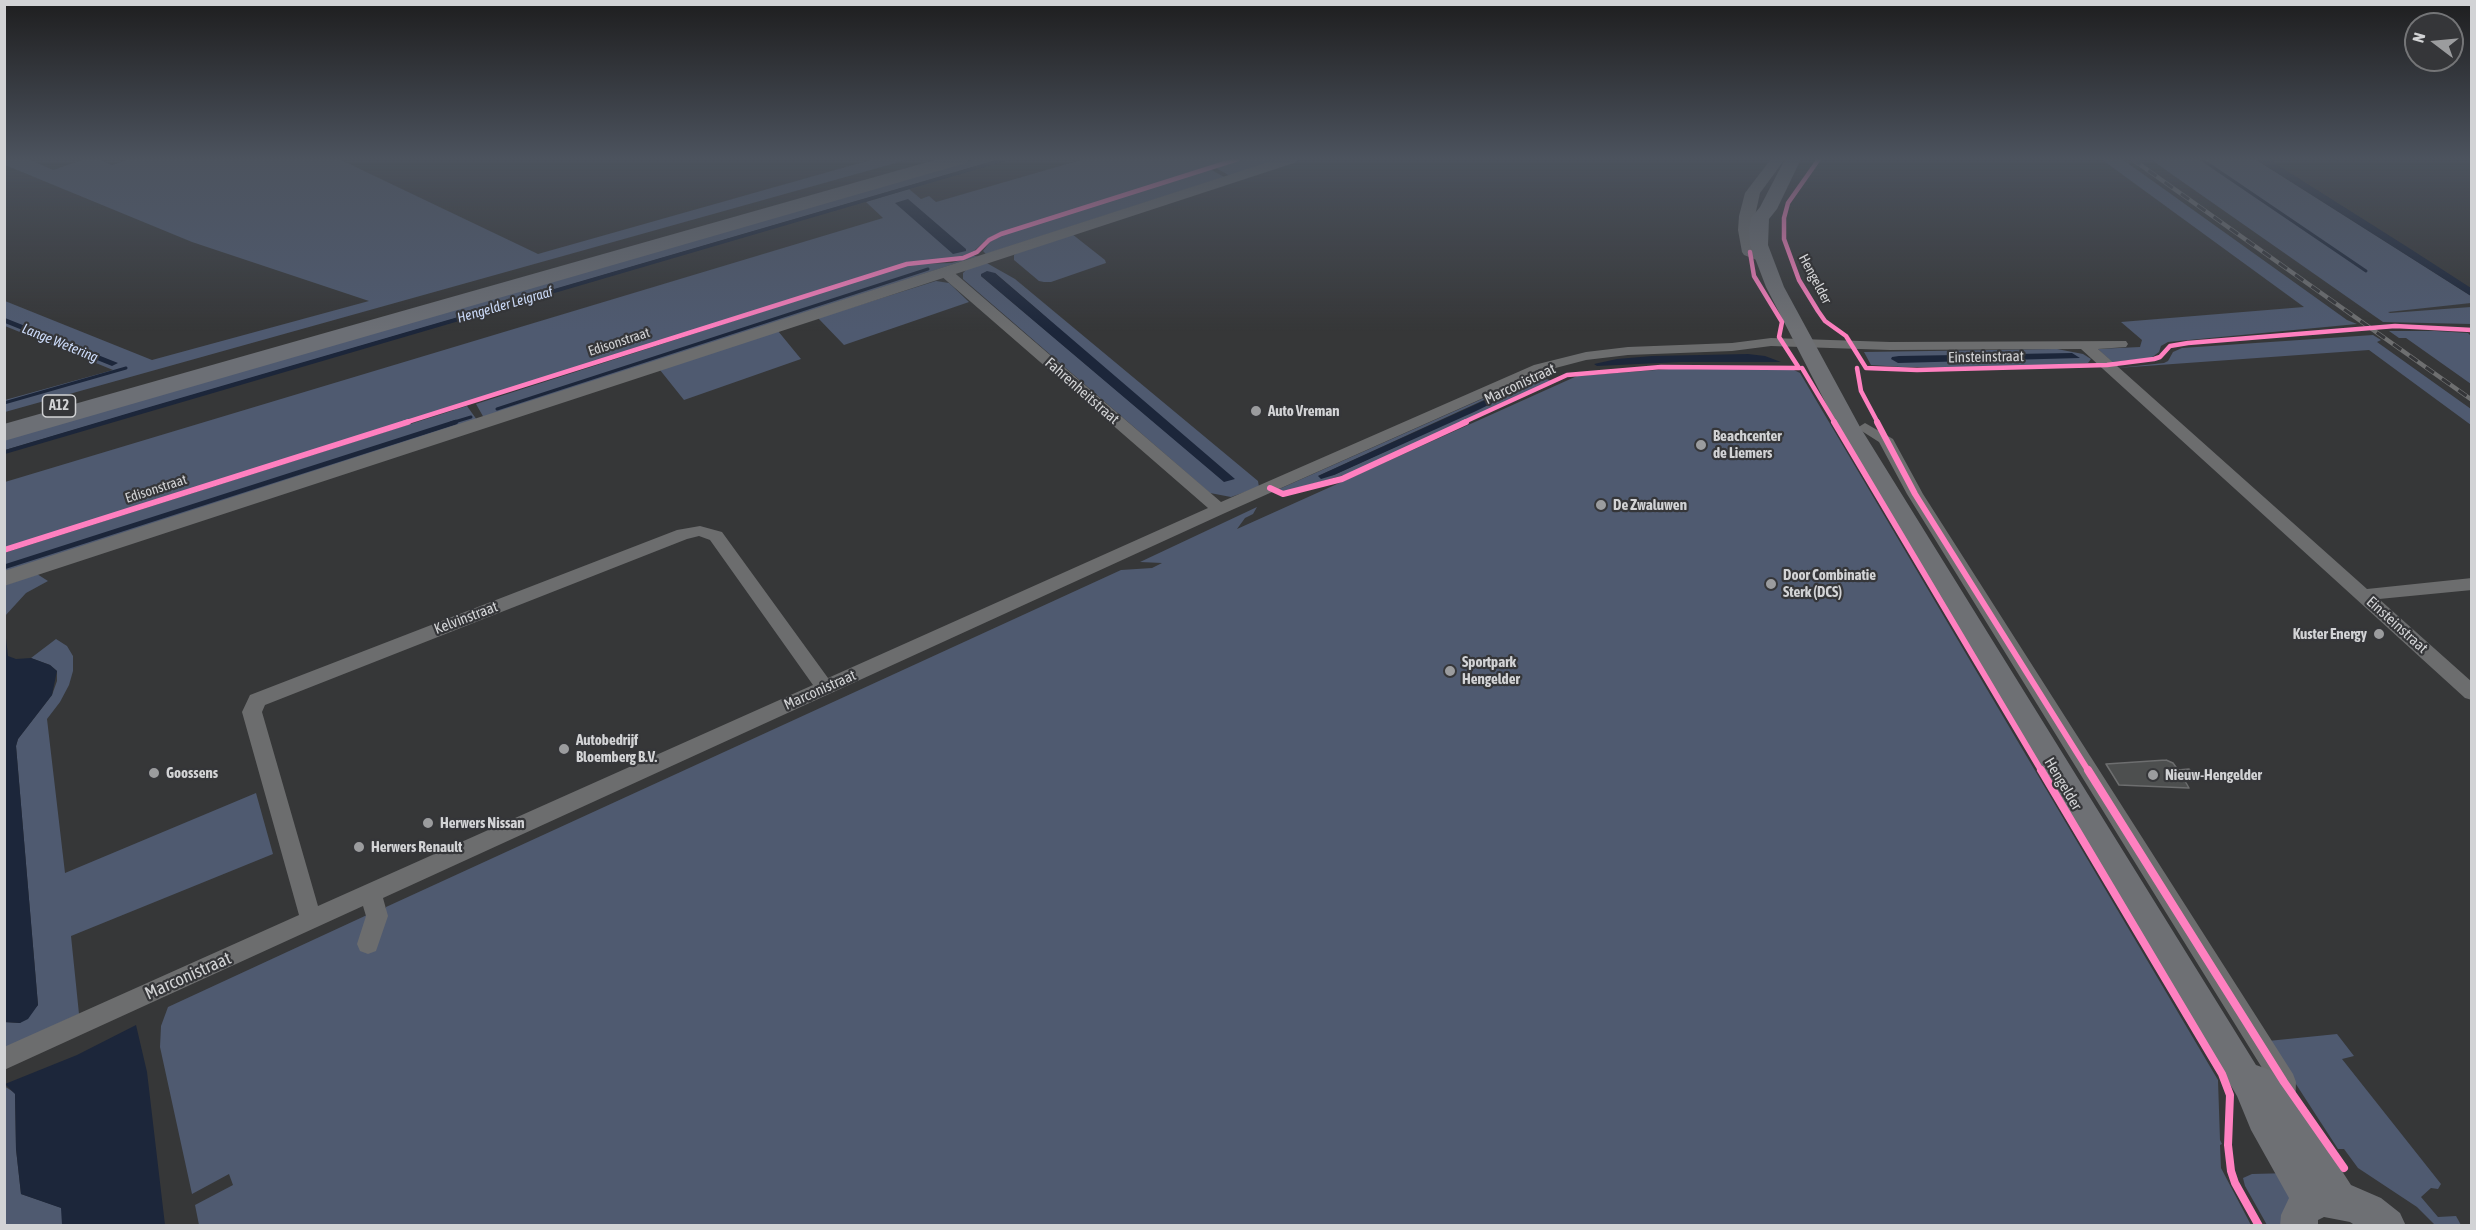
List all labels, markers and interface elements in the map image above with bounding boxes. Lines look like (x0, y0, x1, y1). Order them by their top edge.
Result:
north arrow (2404, 12, 2464, 72)
text: N (2409, 31, 2429, 45)
street label: Hengelder (1795, 251, 1835, 307)
water label: Hengelder Leigraaf (455, 283, 555, 327)
water label: Lange Wetering (20, 320, 100, 366)
street label: Edisonstraat (586, 324, 652, 360)
street label: Einsteinstraat (1948, 347, 2024, 367)
street label: Fahrenheitstraat (1041, 354, 1123, 428)
street label: Marconistraat (1481, 360, 1559, 408)
road number: A12 (42, 395, 76, 417)
place label: Auto Vreman (1268, 402, 1340, 420)
marker: Auto Vreman (1249, 404, 1263, 418)
place label: Beachcenter de Liemers (1713, 427, 1782, 462)
marker: Beachcenter de Liemers (1694, 438, 1708, 452)
street label: Edisonstraat (123, 471, 189, 507)
place label: De Zwaluwen (1613, 496, 1687, 514)
marker: De Zwaluwen (1594, 498, 1608, 512)
place label: Door Combinatie Sterk (DCS) (1783, 566, 1876, 601)
marker: Door Combinatie Sterk (DCS) (1764, 577, 1778, 591)
street label: Einsteinstraat (2363, 593, 2431, 657)
street label: Kelvinstraat (432, 598, 500, 638)
place label: Kuster Energy (2293, 625, 2367, 643)
marker: Kuster Energy (2372, 627, 2386, 641)
place label: Sportpark Hengelder (1462, 653, 1520, 688)
marker: Sportpark Hengelder (1443, 664, 1457, 678)
street label: Marconistraat (781, 666, 859, 714)
place label: Autobedrijf Bloemberg B.V. (576, 731, 657, 766)
marker: Autobedrijf Bloemberg B.V. (557, 742, 571, 756)
street label: Hengelder (2040, 755, 2086, 813)
place label: Goossens (166, 764, 218, 782)
marker: Goossens (147, 766, 161, 780)
place label: Nieuw-Hengelder (2165, 766, 2262, 784)
marker: Nieuw-Hengelder (2146, 768, 2160, 782)
place label: Herwers Nissan (440, 814, 524, 832)
marker: Herwers Nissan (421, 816, 435, 830)
place label: Herwers Renault (371, 838, 462, 856)
marker: Herwers Renault (352, 840, 366, 854)
street label: Marconistraat (142, 947, 234, 1005)

